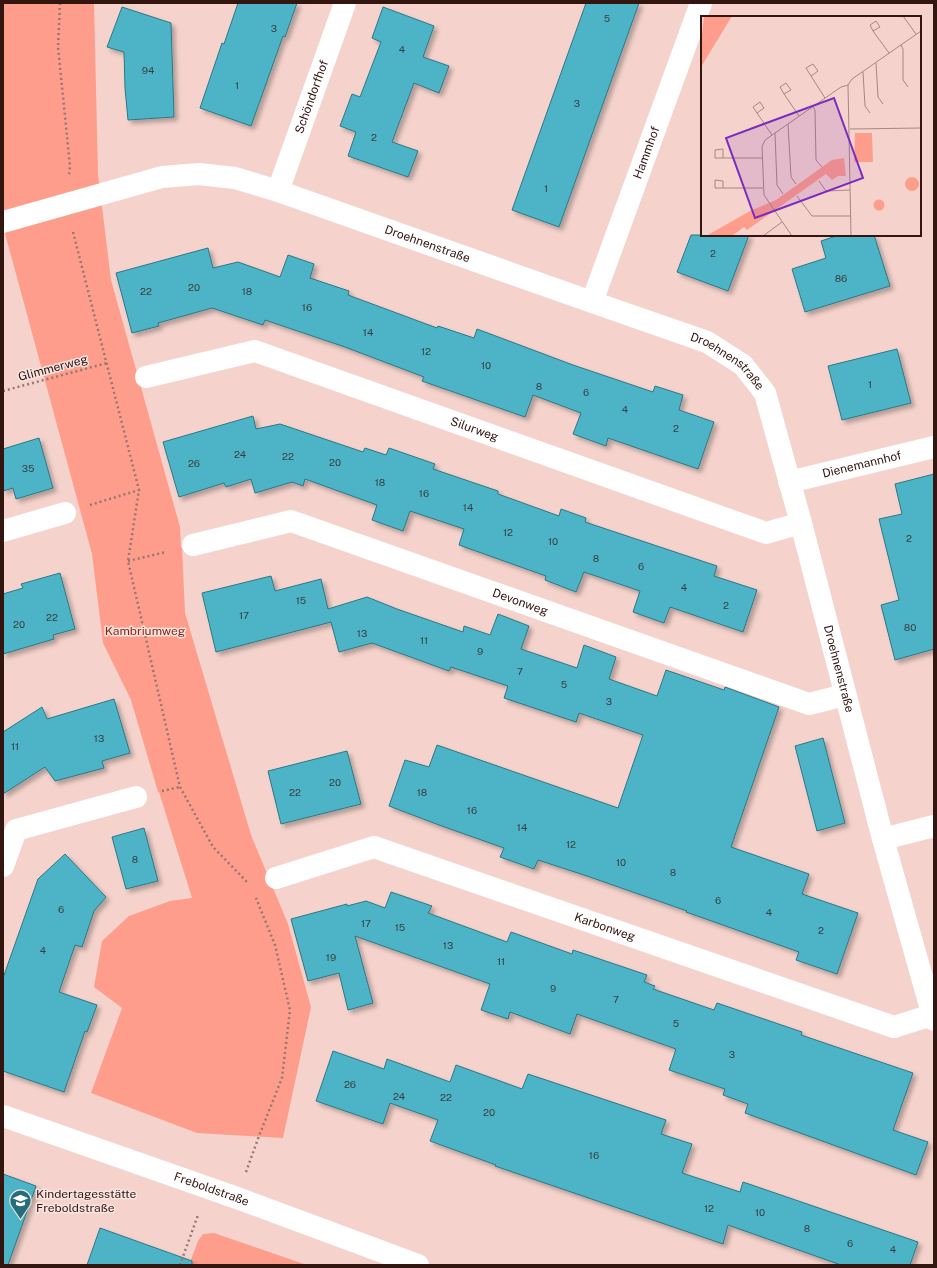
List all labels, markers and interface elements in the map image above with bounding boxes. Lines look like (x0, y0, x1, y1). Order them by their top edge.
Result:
house number: 5 (604, 12, 610, 24)
inset map (701, 16, 921, 236)
house number: 3 (271, 22, 277, 34)
house number: 4 (399, 43, 405, 55)
street label: Schöndorfhof (292, 58, 331, 135)
house number: 94 (142, 64, 154, 76)
house number: 1 (235, 79, 239, 91)
house number: 3 (574, 97, 580, 109)
street label: Hammhof (630, 124, 663, 181)
house number: 2 (371, 131, 377, 143)
house number: 1 (544, 182, 548, 194)
street label: Droehnenstraße (383, 222, 472, 265)
house number: 2 (710, 247, 716, 259)
house number: 86 (835, 272, 847, 284)
house number: 20 (188, 281, 200, 293)
house number: 22 (140, 285, 152, 297)
house number: 18 (242, 285, 252, 297)
house number: 16 (302, 301, 312, 313)
house number: 14 (363, 326, 373, 338)
street label: Droehnenstraße (688, 330, 767, 393)
house number: 12 (421, 345, 431, 357)
street label: Glimmerweg (17, 352, 89, 384)
house number: 10 (481, 359, 491, 371)
house number: 1 (868, 378, 872, 390)
house number: 8 (536, 380, 542, 392)
house number: 6 (583, 386, 589, 398)
house number: 4 (622, 403, 628, 415)
street label: Silurweg (449, 414, 500, 444)
house number: 2 (673, 422, 679, 434)
house number: 24 (234, 448, 246, 460)
street label: Dienemannhof (821, 448, 903, 481)
house number: 22 (282, 450, 294, 462)
house number: 20 (329, 456, 341, 468)
house number: 26 (188, 457, 200, 469)
house number: 35 (22, 462, 34, 474)
house number: 18 (375, 476, 385, 488)
house number: 16 (419, 487, 429, 499)
house number: 14 (463, 501, 473, 513)
house number: 12 (503, 526, 513, 538)
house number: 2 (906, 532, 912, 544)
house number: 10 (548, 535, 558, 547)
house number: 8 (593, 552, 599, 564)
house number: 6 (638, 560, 644, 572)
house number: 4 (681, 581, 687, 593)
street label: Devonweg (491, 586, 550, 618)
house number: 15 (296, 594, 306, 606)
house number: 2 (723, 599, 729, 611)
house number: 17 (239, 609, 249, 621)
house number: 22 (46, 611, 58, 623)
house number: 20 (13, 618, 25, 630)
house number: 80 (904, 621, 916, 633)
street label: Droehnenstraße (821, 623, 857, 714)
park label: Kambriumweg (105, 624, 185, 638)
house number: 13 (357, 627, 367, 639)
house number: 11 (420, 634, 428, 646)
house number: 9 (477, 645, 483, 657)
house number: 7 (517, 665, 523, 677)
house number: 5 (561, 678, 567, 690)
house number: 3 (606, 695, 612, 707)
house number: 13 (94, 732, 104, 744)
house number: 11 (11, 740, 19, 752)
house number: 20 (329, 776, 341, 788)
house number: 22 (289, 786, 301, 798)
house number: 18 (417, 786, 427, 798)
house number: 16 (467, 804, 477, 816)
house number: 14 (517, 821, 527, 833)
house number: 12 (566, 838, 576, 850)
house number: 8 (132, 853, 138, 865)
house number: 10 (616, 856, 626, 868)
house number: 8 (670, 866, 676, 878)
house number: 6 (715, 894, 721, 906)
house number: 6 (58, 903, 64, 915)
house number: 4 (766, 906, 772, 918)
street label: Karbonweg (572, 910, 637, 944)
house number: 17 (361, 917, 371, 929)
house number: 15 (395, 921, 405, 933)
house number: 2 (818, 924, 824, 936)
house number: 13 (443, 939, 453, 951)
house number: 4 (40, 944, 46, 956)
house number: 19 (326, 951, 336, 963)
house number: 11 (497, 955, 505, 967)
house number: 9 (550, 982, 556, 994)
house number: 7 (613, 993, 619, 1005)
house number: 5 (673, 1017, 679, 1029)
house number: 3 (729, 1048, 735, 1060)
house number: 26 (344, 1078, 356, 1090)
house number: 24 (393, 1090, 405, 1102)
house number: 22 (440, 1091, 452, 1103)
house number: 20 (483, 1106, 495, 1118)
house number: 16 (589, 1149, 599, 1161)
street label: Freboldstraße (172, 1169, 251, 1209)
place label: Kindertagesstätte Freboldstraße (36, 1187, 136, 1215)
school or university icon: Kindertagesstätte Freboldstraße (8, 1188, 34, 1221)
house number: 12 (704, 1202, 714, 1214)
house number: 10 (755, 1206, 765, 1218)
house number: 8 (804, 1222, 810, 1234)
house number: 6 (847, 1237, 853, 1249)
house number: 4 (890, 1243, 896, 1255)

